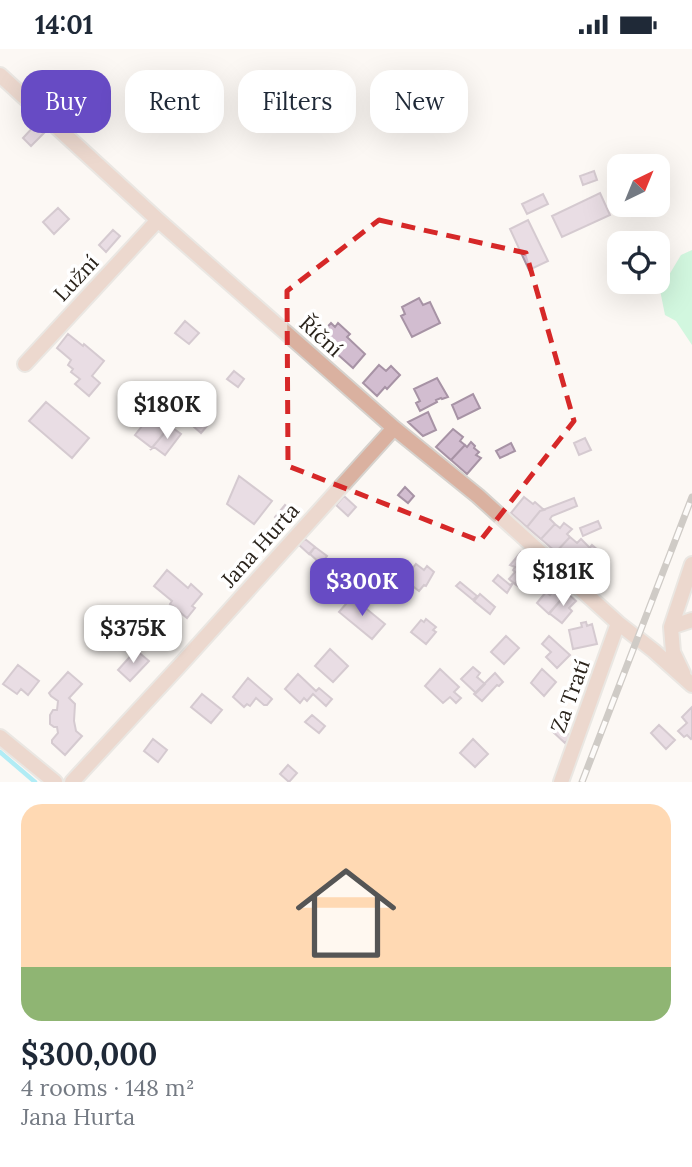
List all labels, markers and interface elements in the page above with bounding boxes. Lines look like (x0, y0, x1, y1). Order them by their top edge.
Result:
text: 14:01 (35, 8, 93, 41)
chip: Buy (21, 70, 111, 133)
chip: Rent (125, 70, 224, 133)
chip: Filters (238, 70, 356, 133)
chip: New (370, 70, 468, 133)
north arrow (607, 154, 670, 217)
map controls (607, 154, 670, 294)
button: locate (607, 231, 670, 294)
street label: Lužní (48, 249, 104, 307)
street label: Říční (294, 310, 348, 362)
pin: $180K (118, 381, 216, 441)
text: $180K (133, 389, 201, 418)
street label: Jana Hurta (214, 497, 305, 593)
pin: $181K (514, 549, 612, 608)
text: $181K (532, 556, 594, 585)
pin: $300K (313, 559, 411, 618)
text: $300K (326, 566, 398, 595)
pin: $375K (84, 605, 182, 665)
text: $375K (100, 613, 166, 642)
street label: Za Tratí (544, 656, 596, 736)
icon: home (283, 850, 409, 976)
text: $300,000 (21, 1035, 157, 1073)
text: 4 rooms · 148 m² (21, 1073, 195, 1102)
text: Jana Hurta (21, 1102, 135, 1131)

